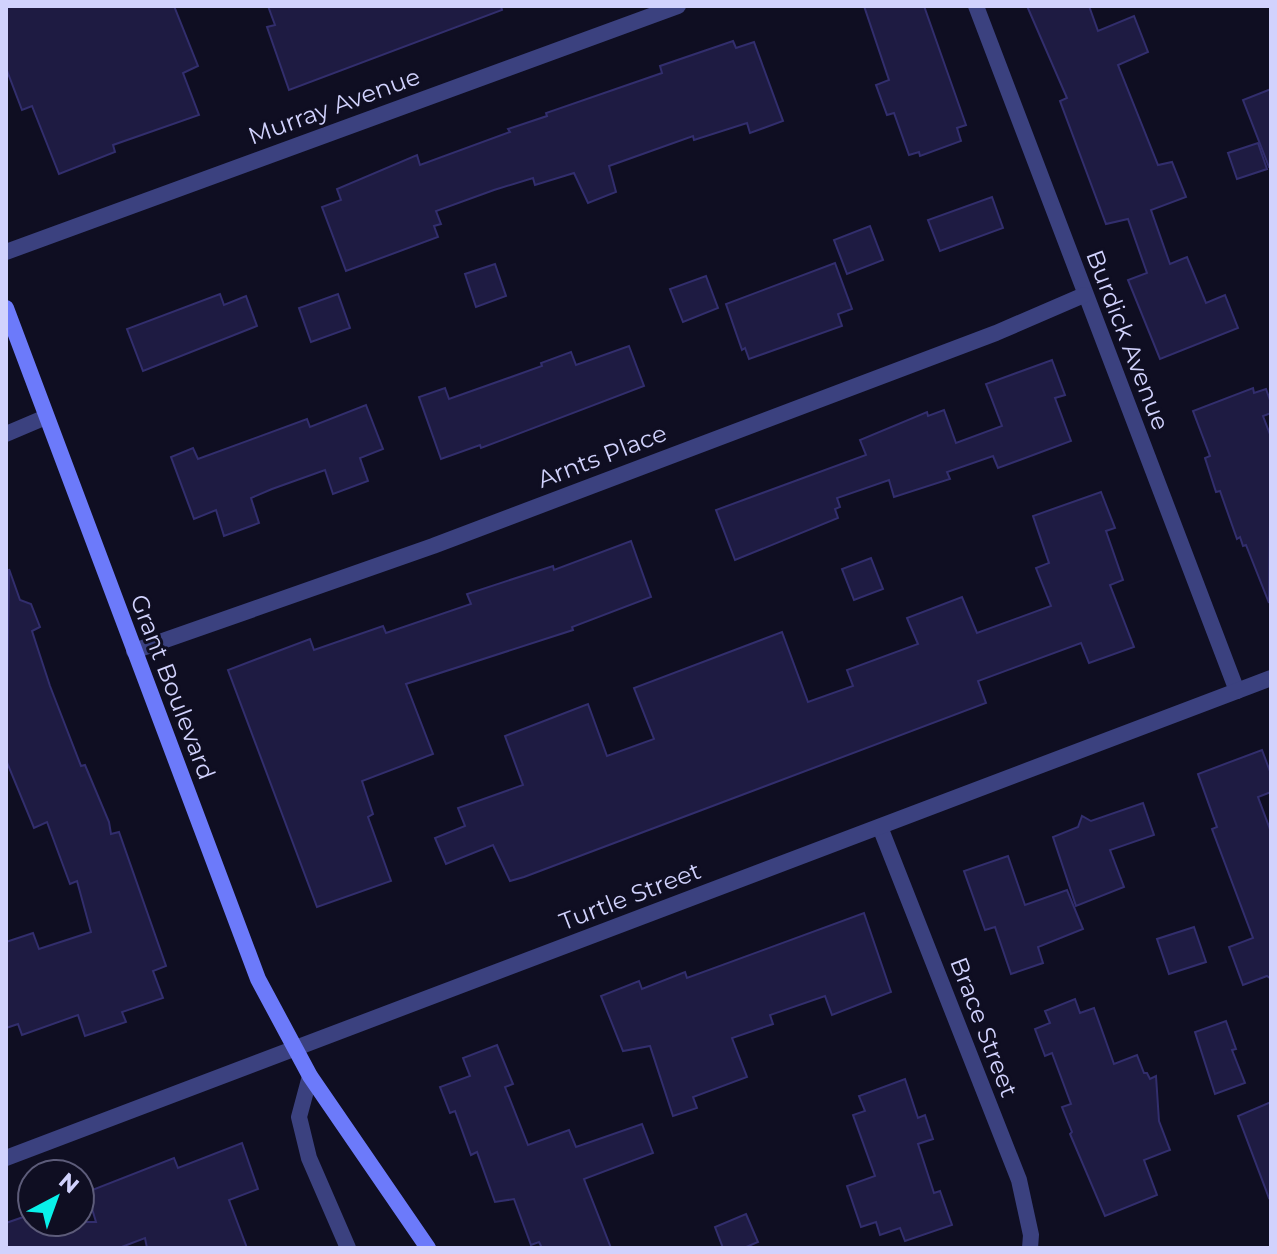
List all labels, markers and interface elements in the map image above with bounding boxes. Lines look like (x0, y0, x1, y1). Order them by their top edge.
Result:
street label: Murray Avenue (244, 61, 424, 151)
street label: Burdick Avenue (1080, 246, 1176, 434)
street label: Arnts Place (533, 418, 671, 494)
street label: Grant Boulevard (124, 590, 222, 784)
street label: Turtle Street (555, 856, 705, 936)
street label: Brace Street (944, 953, 1024, 1101)
north arrow (16, 1158, 96, 1238)
text: N (53, 1167, 84, 1199)

